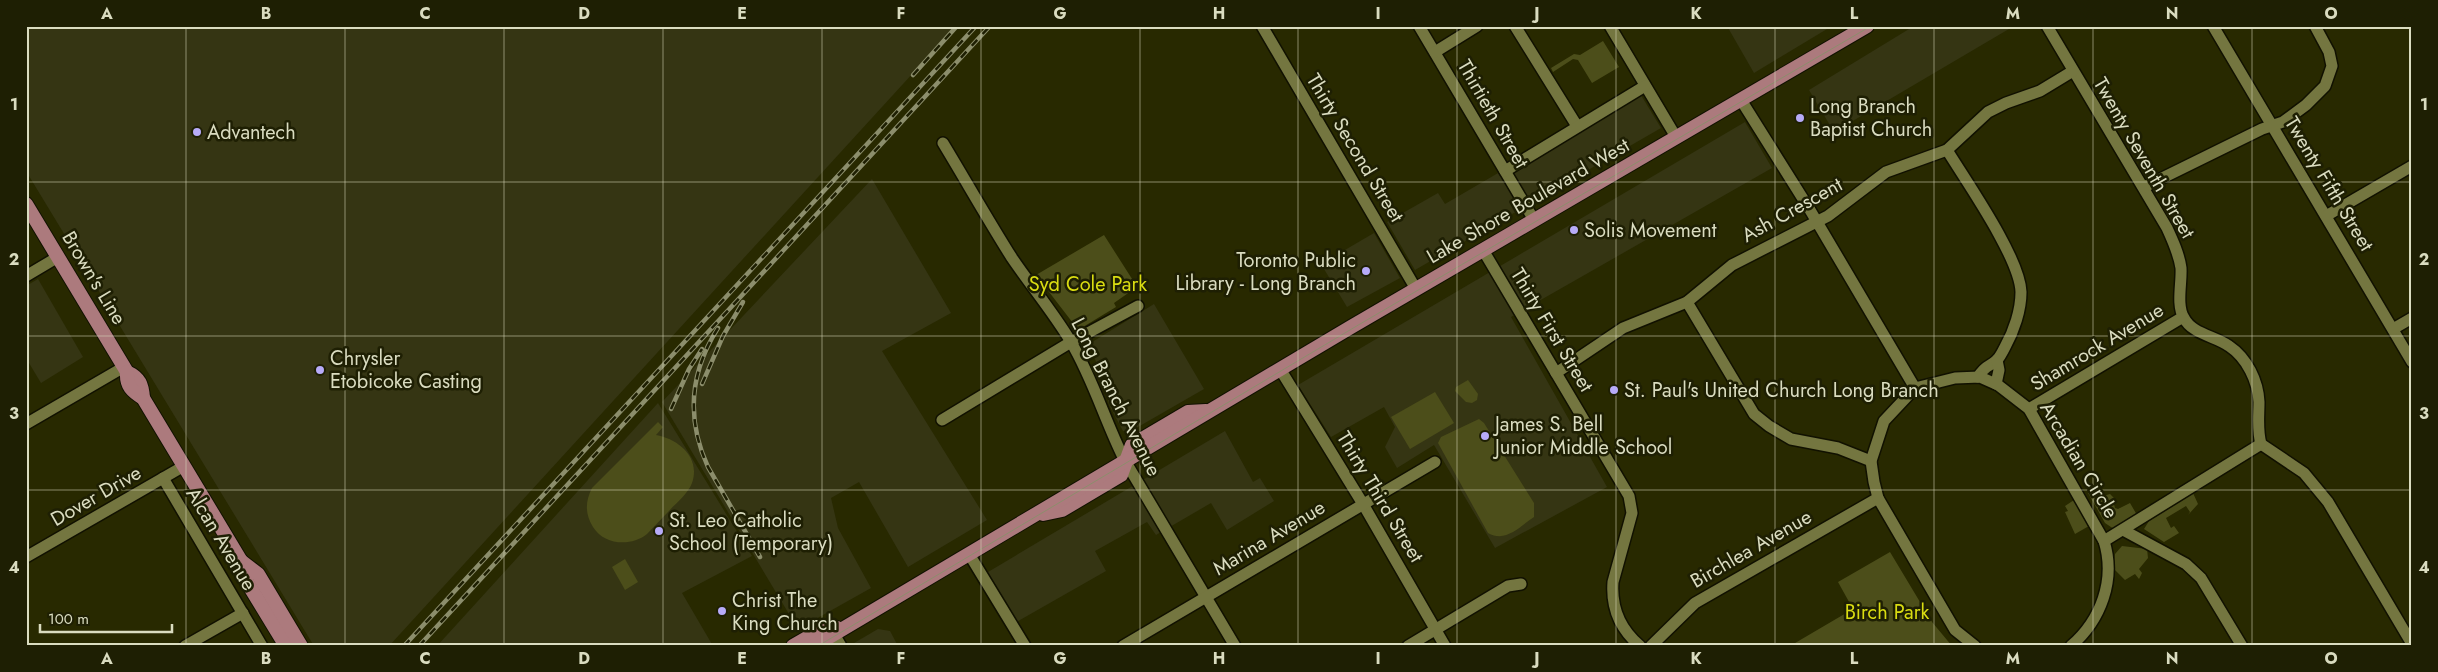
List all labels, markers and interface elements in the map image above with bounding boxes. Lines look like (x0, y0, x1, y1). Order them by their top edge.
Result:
text: A (100, 2, 113, 25)
text: B (261, 2, 271, 25)
text: C (419, 2, 431, 25)
text: D (578, 2, 590, 25)
text: E (737, 2, 747, 25)
text: F (897, 2, 905, 25)
text: G (1053, 2, 1067, 25)
text: H (1213, 2, 1225, 25)
text: I (1375, 2, 1381, 25)
text: J (1531, 2, 1540, 25)
text: K (1690, 2, 1702, 25)
text: L (1850, 2, 1859, 25)
text: M (2006, 2, 2020, 25)
text: N (2166, 2, 2178, 25)
text: O (2324, 2, 2338, 25)
street label: Thirtieth Street (1450, 54, 1536, 174)
street label: Thirty Second Street (1299, 68, 1411, 228)
street label: Twenty Seventh Street (2086, 72, 2202, 244)
place label: Long Branch Baptist Church (1810, 92, 1932, 144)
text: 1 (10, 93, 18, 116)
text: 1 (2420, 93, 2428, 116)
street label: Twenty Fifth Street (2277, 111, 2381, 257)
marker: Long Branch Baptist Church (1794, 112, 1806, 124)
place label: Advantech (207, 118, 296, 147)
marker: Advantech (191, 126, 203, 138)
street label: Lake Shore Boulevard West (1421, 131, 1635, 271)
street label: Ash Crescent (1736, 170, 1848, 250)
place label: Solis Movement (1584, 216, 1717, 245)
marker: Solis Movement (1568, 224, 1580, 236)
street label: Brown's Line (55, 226, 133, 330)
place label: Toronto Public Library - Long Branch (1175, 246, 1356, 298)
text: 2 (9, 248, 19, 271)
text: 2 (2419, 248, 2429, 271)
street label: Thirty First Street (1503, 262, 1601, 398)
marker: Toronto Public Library - Long Branch (1360, 265, 1372, 277)
park label: Syd Cole Park (1029, 270, 1147, 299)
street label: Shamrock Avenue (2025, 296, 2169, 398)
street label: Long Branch Avenue (1064, 313, 1168, 481)
place label: Chrysler Etobicoke Casting (330, 344, 482, 396)
marker: Chrysler Etobicoke Casting (314, 364, 326, 376)
place label: St. Paul's United Church Long Branch (1624, 376, 1939, 405)
marker: St. Paul's United Church Long Branch (1608, 384, 1620, 396)
street label: Arcadian Circle (2033, 396, 2125, 524)
text: 3 (9, 402, 19, 425)
text: 3 (2419, 402, 2429, 425)
place label: James S. Bell Junior Middle School (1492, 410, 1672, 462)
street label: Thirty Third Street (1329, 426, 1431, 568)
marker: James S. Bell Junior Middle School (1479, 430, 1491, 442)
street label: Dover Drive (45, 458, 147, 534)
street label: Alcan Avenue (179, 482, 263, 596)
street label: Marina Avenue (1207, 493, 1331, 583)
street label: Birchlea Avenue (1685, 502, 1817, 596)
place label: St. Leo Catholic School (Temporary) (669, 506, 833, 558)
marker: St. Leo Catholic School (Temporary) (653, 525, 665, 537)
text: 4 (8, 556, 20, 579)
text: 4 (2418, 556, 2430, 579)
place label: Christ The King Church (732, 586, 838, 638)
park label: Birch Park (1845, 598, 1930, 627)
scale bar (40, 602, 172, 634)
marker: Christ The King Church (716, 605, 728, 617)
text: 100 m (48, 608, 89, 630)
text: A (100, 647, 113, 670)
text: B (261, 647, 271, 670)
text: C (419, 647, 431, 670)
text: D (578, 647, 590, 670)
text: E (737, 647, 747, 670)
text: F (897, 647, 905, 670)
text: G (1053, 647, 1067, 670)
text: H (1213, 647, 1225, 670)
text: I (1375, 647, 1381, 670)
text: J (1531, 647, 1540, 670)
text: K (1690, 647, 1702, 670)
text: L (1850, 647, 1859, 670)
text: M (2006, 647, 2020, 670)
text: N (2166, 647, 2178, 670)
text: O (2324, 647, 2338, 670)

